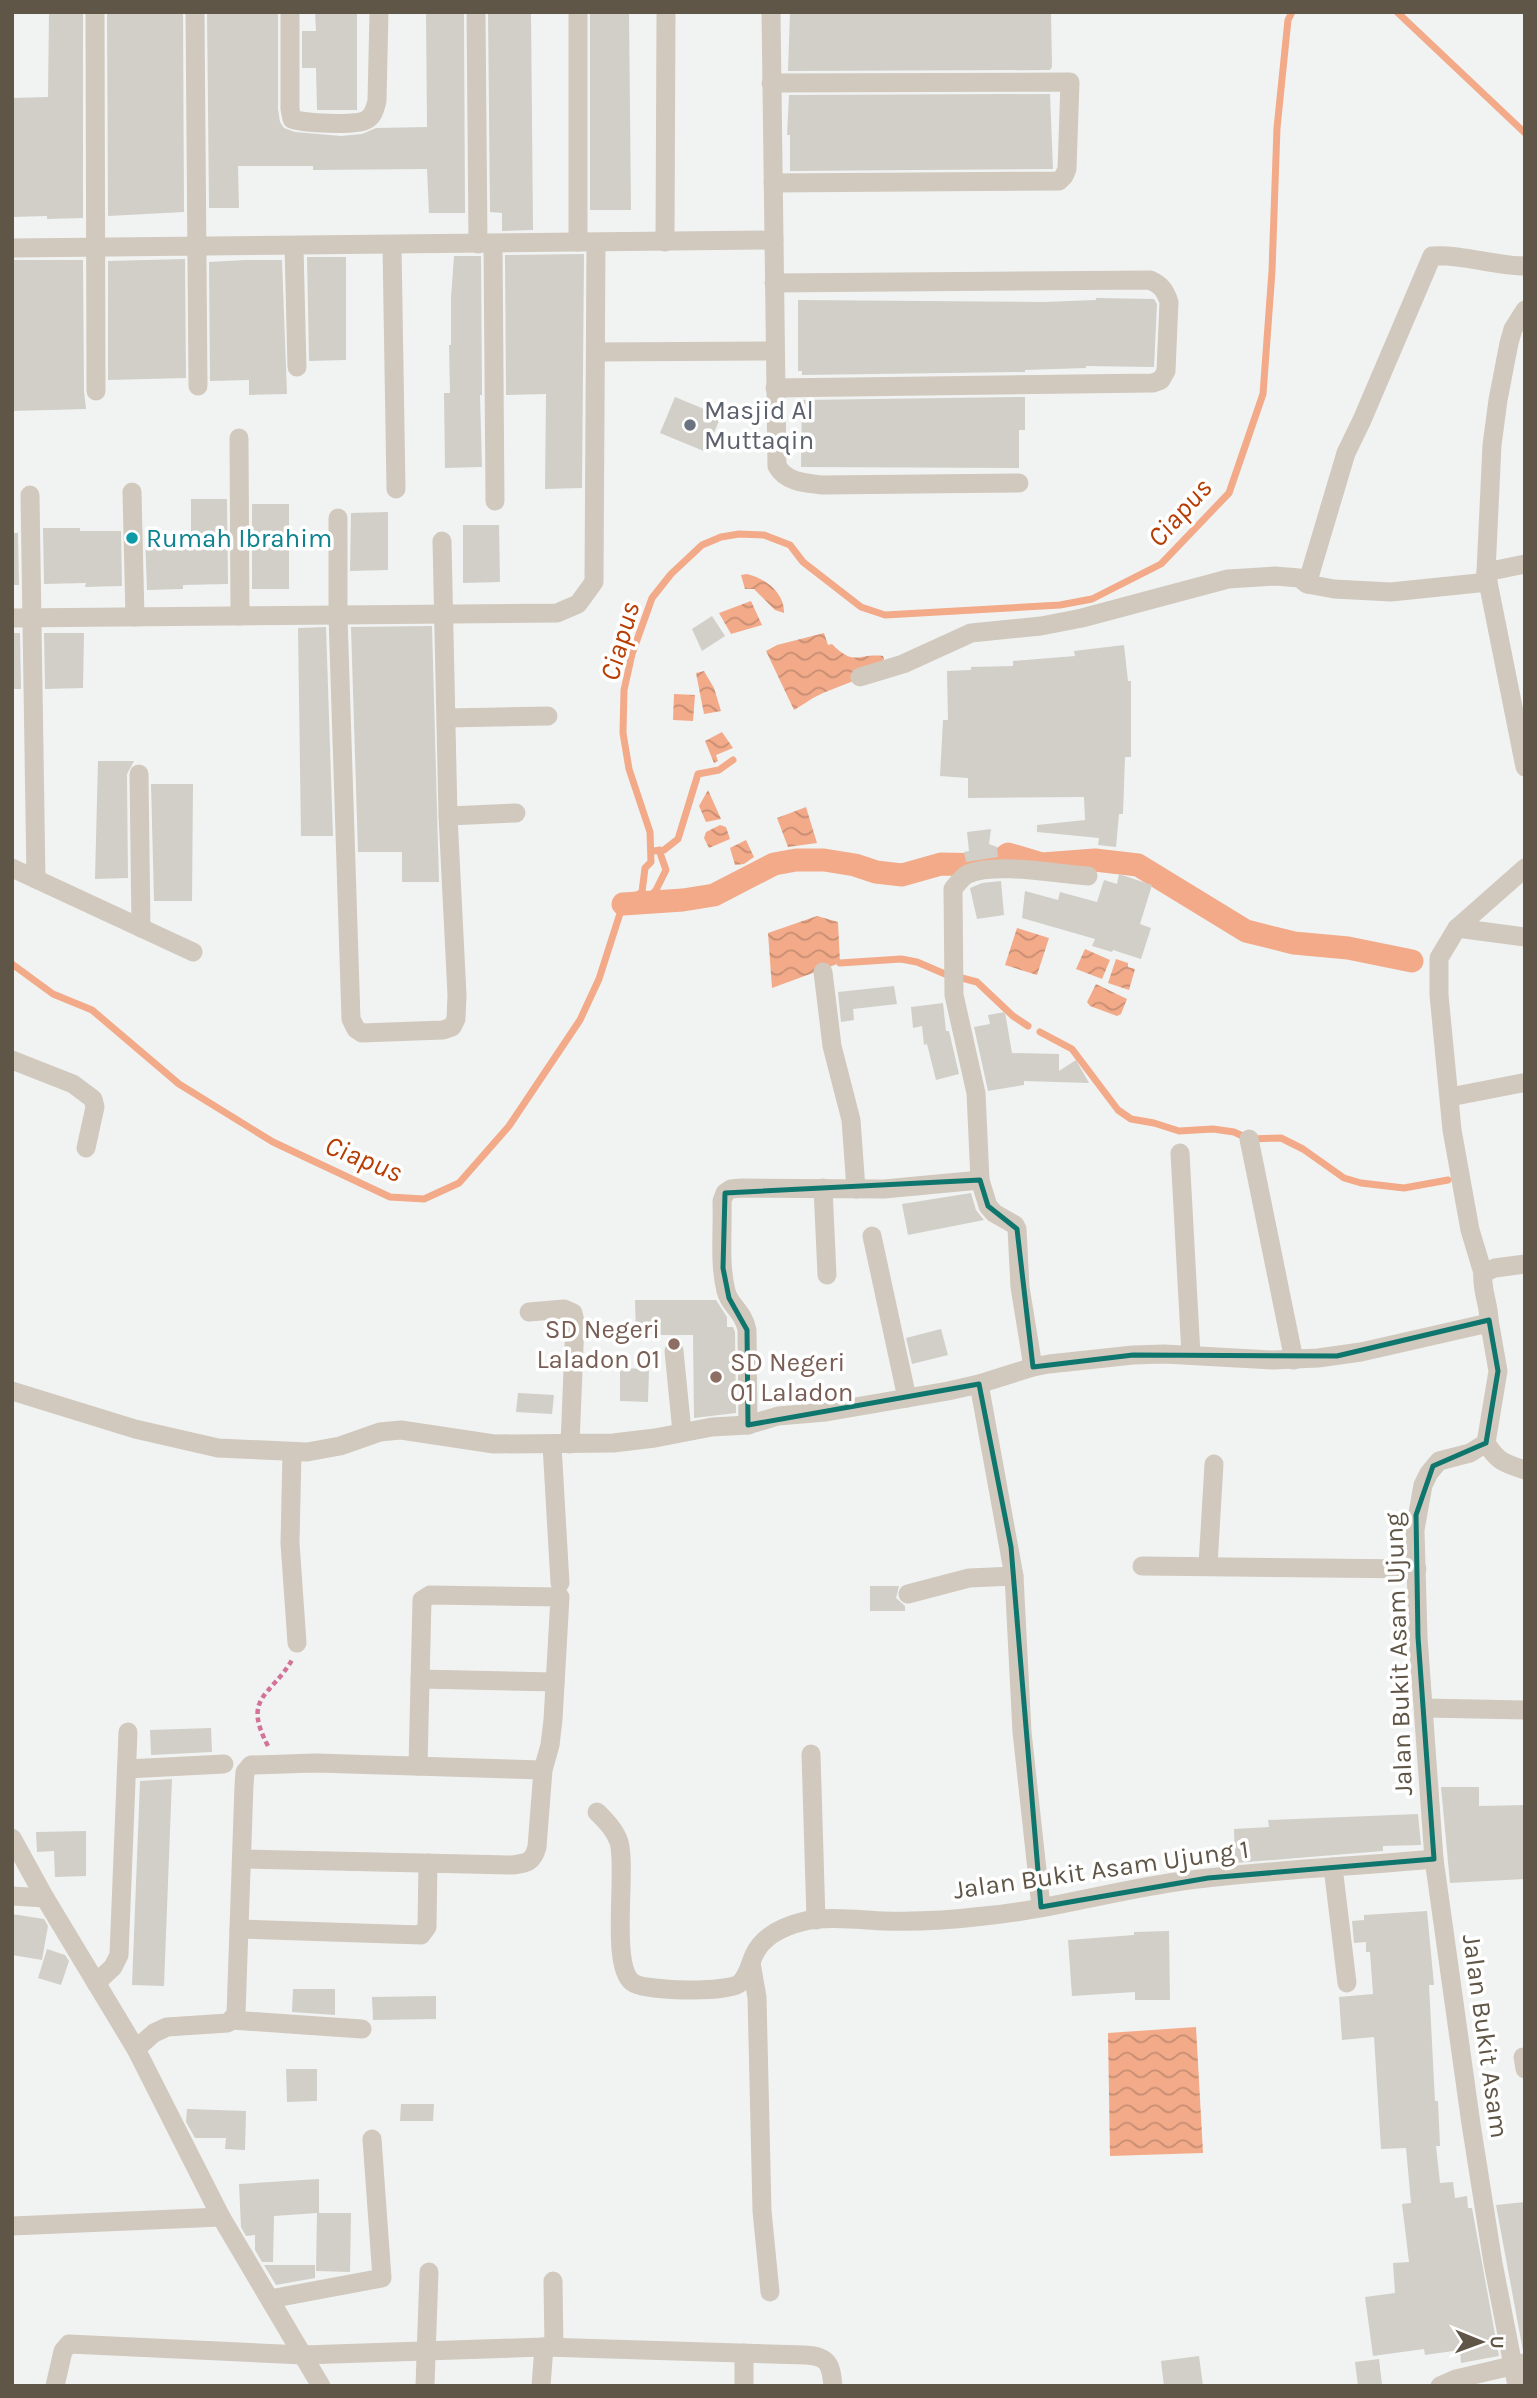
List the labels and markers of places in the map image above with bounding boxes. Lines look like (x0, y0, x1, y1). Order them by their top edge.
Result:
place label: Masjid Al Muttaqin (704, 395, 814, 456)
marker: Masjid Al Muttaqin (682, 417, 698, 433)
place label: Rumah Ibrahim (146, 523, 332, 554)
marker: Rumah Ibrahim (124, 530, 140, 546)
place label: SD Negeri Laladon 01 (536, 1314, 660, 1375)
marker: SD Negeri Laladon 01 (666, 1336, 682, 1352)
place label: SD Negeri 01 Laladon (730, 1347, 854, 1408)
marker: SD Negeri 01 Laladon (708, 1369, 724, 1385)

